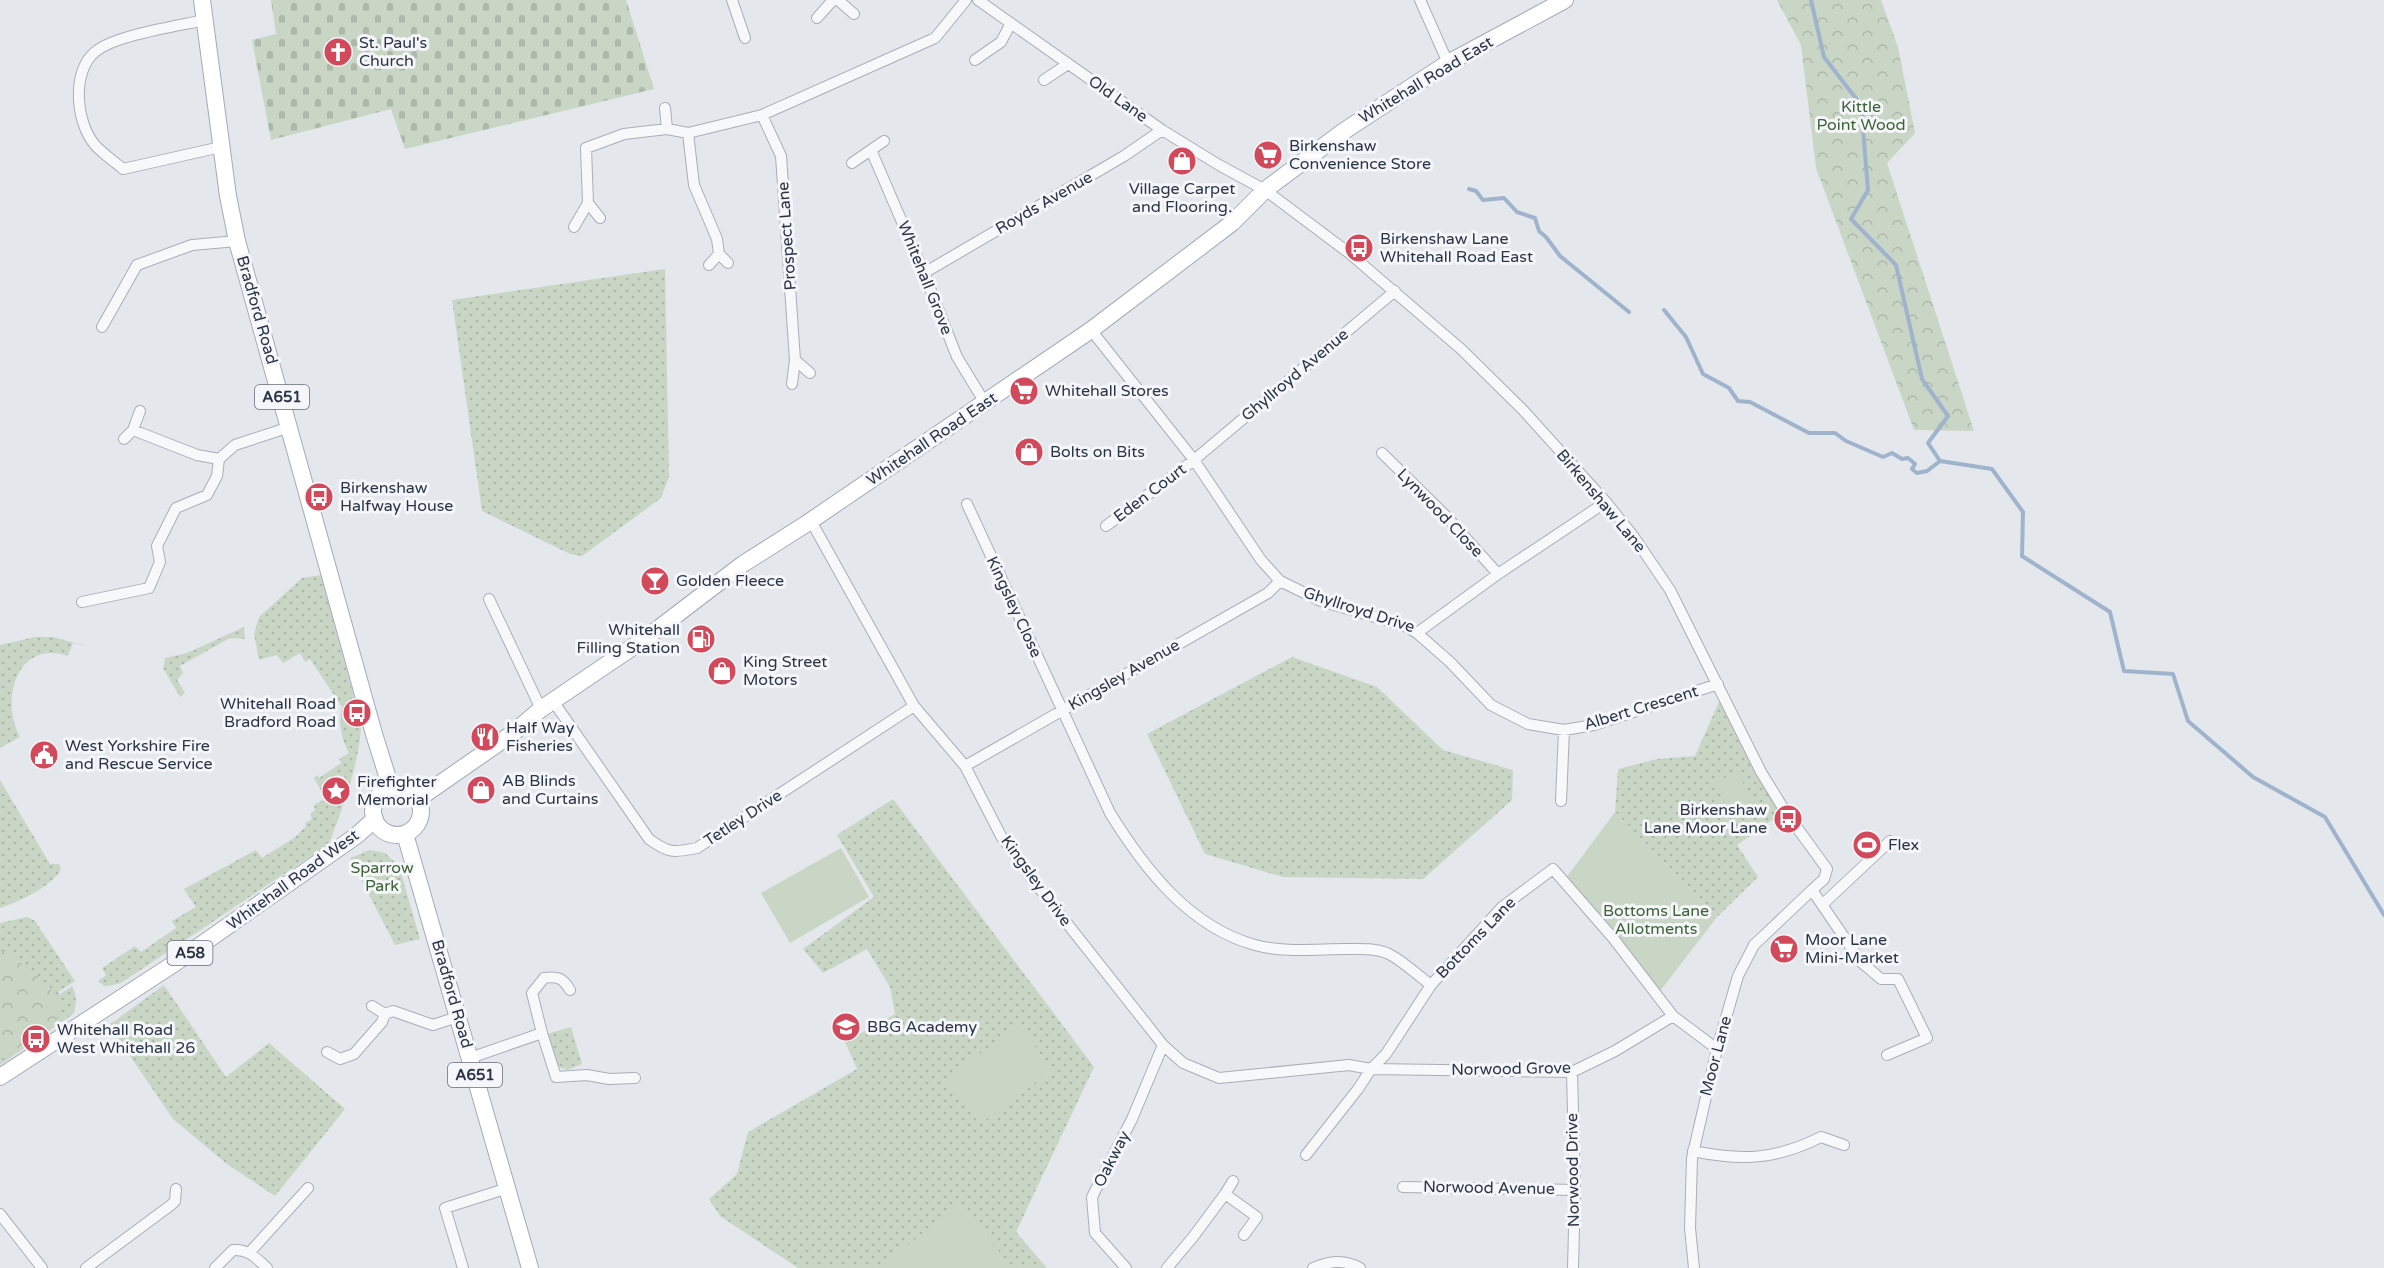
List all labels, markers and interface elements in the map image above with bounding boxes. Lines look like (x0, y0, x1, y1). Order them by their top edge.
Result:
street label: Whitehall Road East (1355, 32, 1497, 128)
place label: St. Paul's Church (359, 33, 427, 71)
church icon: St. Paul's Church (322, 36, 354, 68)
street label: Old Lane (1084, 71, 1152, 127)
park label: Kittle Point Wood (1816, 97, 1906, 135)
place label: Birkenshaw Convenience Store (1289, 136, 1431, 174)
supermarket icon: Birkenshaw Convenience Store (1252, 139, 1284, 171)
shop icon: Village Carpet and Flooring. (1166, 145, 1198, 177)
street label: Royds Avenue (992, 167, 1096, 239)
place label: Village Carpet and Flooring. (1129, 179, 1235, 217)
street label: Prospect Lane (773, 181, 801, 291)
street label: Whitehall Grove (893, 218, 957, 338)
place label: Birkenshaw Lane Whitehall Road East (1380, 229, 1533, 267)
bus stop icon: Birkenshaw Lane Whitehall Road East (1343, 232, 1375, 264)
street label: Bradford Road (232, 253, 282, 367)
street label: Ghyllroyd Avenue (1237, 324, 1353, 426)
supermarket icon: Whitehall Stores (1008, 375, 1040, 407)
place label: Whitehall Stores (1045, 381, 1169, 401)
road number: A651 (255, 385, 309, 409)
street label: Whitehall Road East (863, 388, 1001, 490)
shop icon: Bolts on Bits (1013, 436, 1045, 468)
place label: Bolts on Bits (1050, 442, 1145, 462)
street label: Birkenshaw Lane (1552, 445, 1650, 557)
street label: Eden Court (1110, 459, 1190, 527)
street label: Lynwood Close (1393, 465, 1487, 561)
place label: Birkenshaw Halfway House (340, 478, 453, 516)
bus stop icon: Birkenshaw Halfway House (303, 481, 335, 513)
street label: Kingsley Close (982, 553, 1046, 661)
bar icon: Golden Fleece (639, 565, 671, 597)
place label: Golden Fleece (676, 571, 784, 591)
street label: Ghyllroyd Drive (1301, 583, 1417, 637)
place label: Whitehall Filling Station (577, 620, 680, 658)
fuel station icon: Whitehall Filling Station (685, 623, 717, 655)
street label: Kingsley Avenue (1065, 635, 1183, 715)
place label: King Street Motors (743, 652, 827, 690)
shop icon: King Street Motors (706, 655, 738, 687)
street label: Albert Crescent (1582, 681, 1700, 735)
place label: Whitehall Road Bradford Road (220, 694, 336, 732)
bus stop icon: Whitehall Road Bradford Road (341, 697, 373, 729)
place label: Half Way Fisheries (506, 718, 575, 756)
restaurant icon: Half Way Fisheries (469, 721, 501, 753)
place label: West Yorkshire Fire and Rescue Service (65, 736, 213, 774)
public building icon: West Yorkshire Fire and Rescue Service (28, 739, 60, 771)
place label: AB Blinds and Curtains (502, 771, 598, 809)
place label: Firefighter Memorial (357, 772, 437, 810)
shop icon: AB Blinds and Curtains (465, 774, 497, 806)
place icon: Firefighter Memorial (320, 775, 352, 807)
street label: Tetley Drive (700, 785, 786, 851)
place label: Birkenshaw Lane Moor Lane (1644, 800, 1767, 838)
bus stop icon: Birkenshaw Lane Moor Lane (1772, 803, 1804, 835)
street label: Whitehall Road West (223, 825, 363, 935)
sports icon: Flex (1851, 829, 1883, 861)
street label: Kingsley Drive (996, 832, 1076, 930)
place label: Flex (1888, 835, 1919, 855)
park label: Sparrow Park (350, 858, 414, 896)
street label: Bottoms Lane (1432, 893, 1520, 983)
park label: Bottoms Lane Allotments (1603, 901, 1709, 939)
place label: Moor Lane Mini-Market (1805, 930, 1899, 968)
supermarket icon: Moor Lane Mini-Market (1768, 933, 1800, 965)
street label: Bradford Road (427, 937, 477, 1051)
road number: A58 (168, 941, 213, 965)
school or university icon: BBG Academy (830, 1011, 862, 1043)
street label: Moor Lane (1696, 1014, 1736, 1098)
place label: BBG Academy (867, 1017, 977, 1037)
place label: Whitehall Road West Whitehall 26 (57, 1020, 195, 1058)
bus stop icon: Whitehall Road West Whitehall 26 (20, 1023, 52, 1055)
street label: Norwood Grove (1451, 1058, 1571, 1080)
road number: A651 (448, 1063, 502, 1087)
street label: Norwood Drive (1562, 1113, 1584, 1227)
street label: Oakway (1089, 1127, 1135, 1191)
street label: Norwood Avenue (1423, 1177, 1555, 1199)

